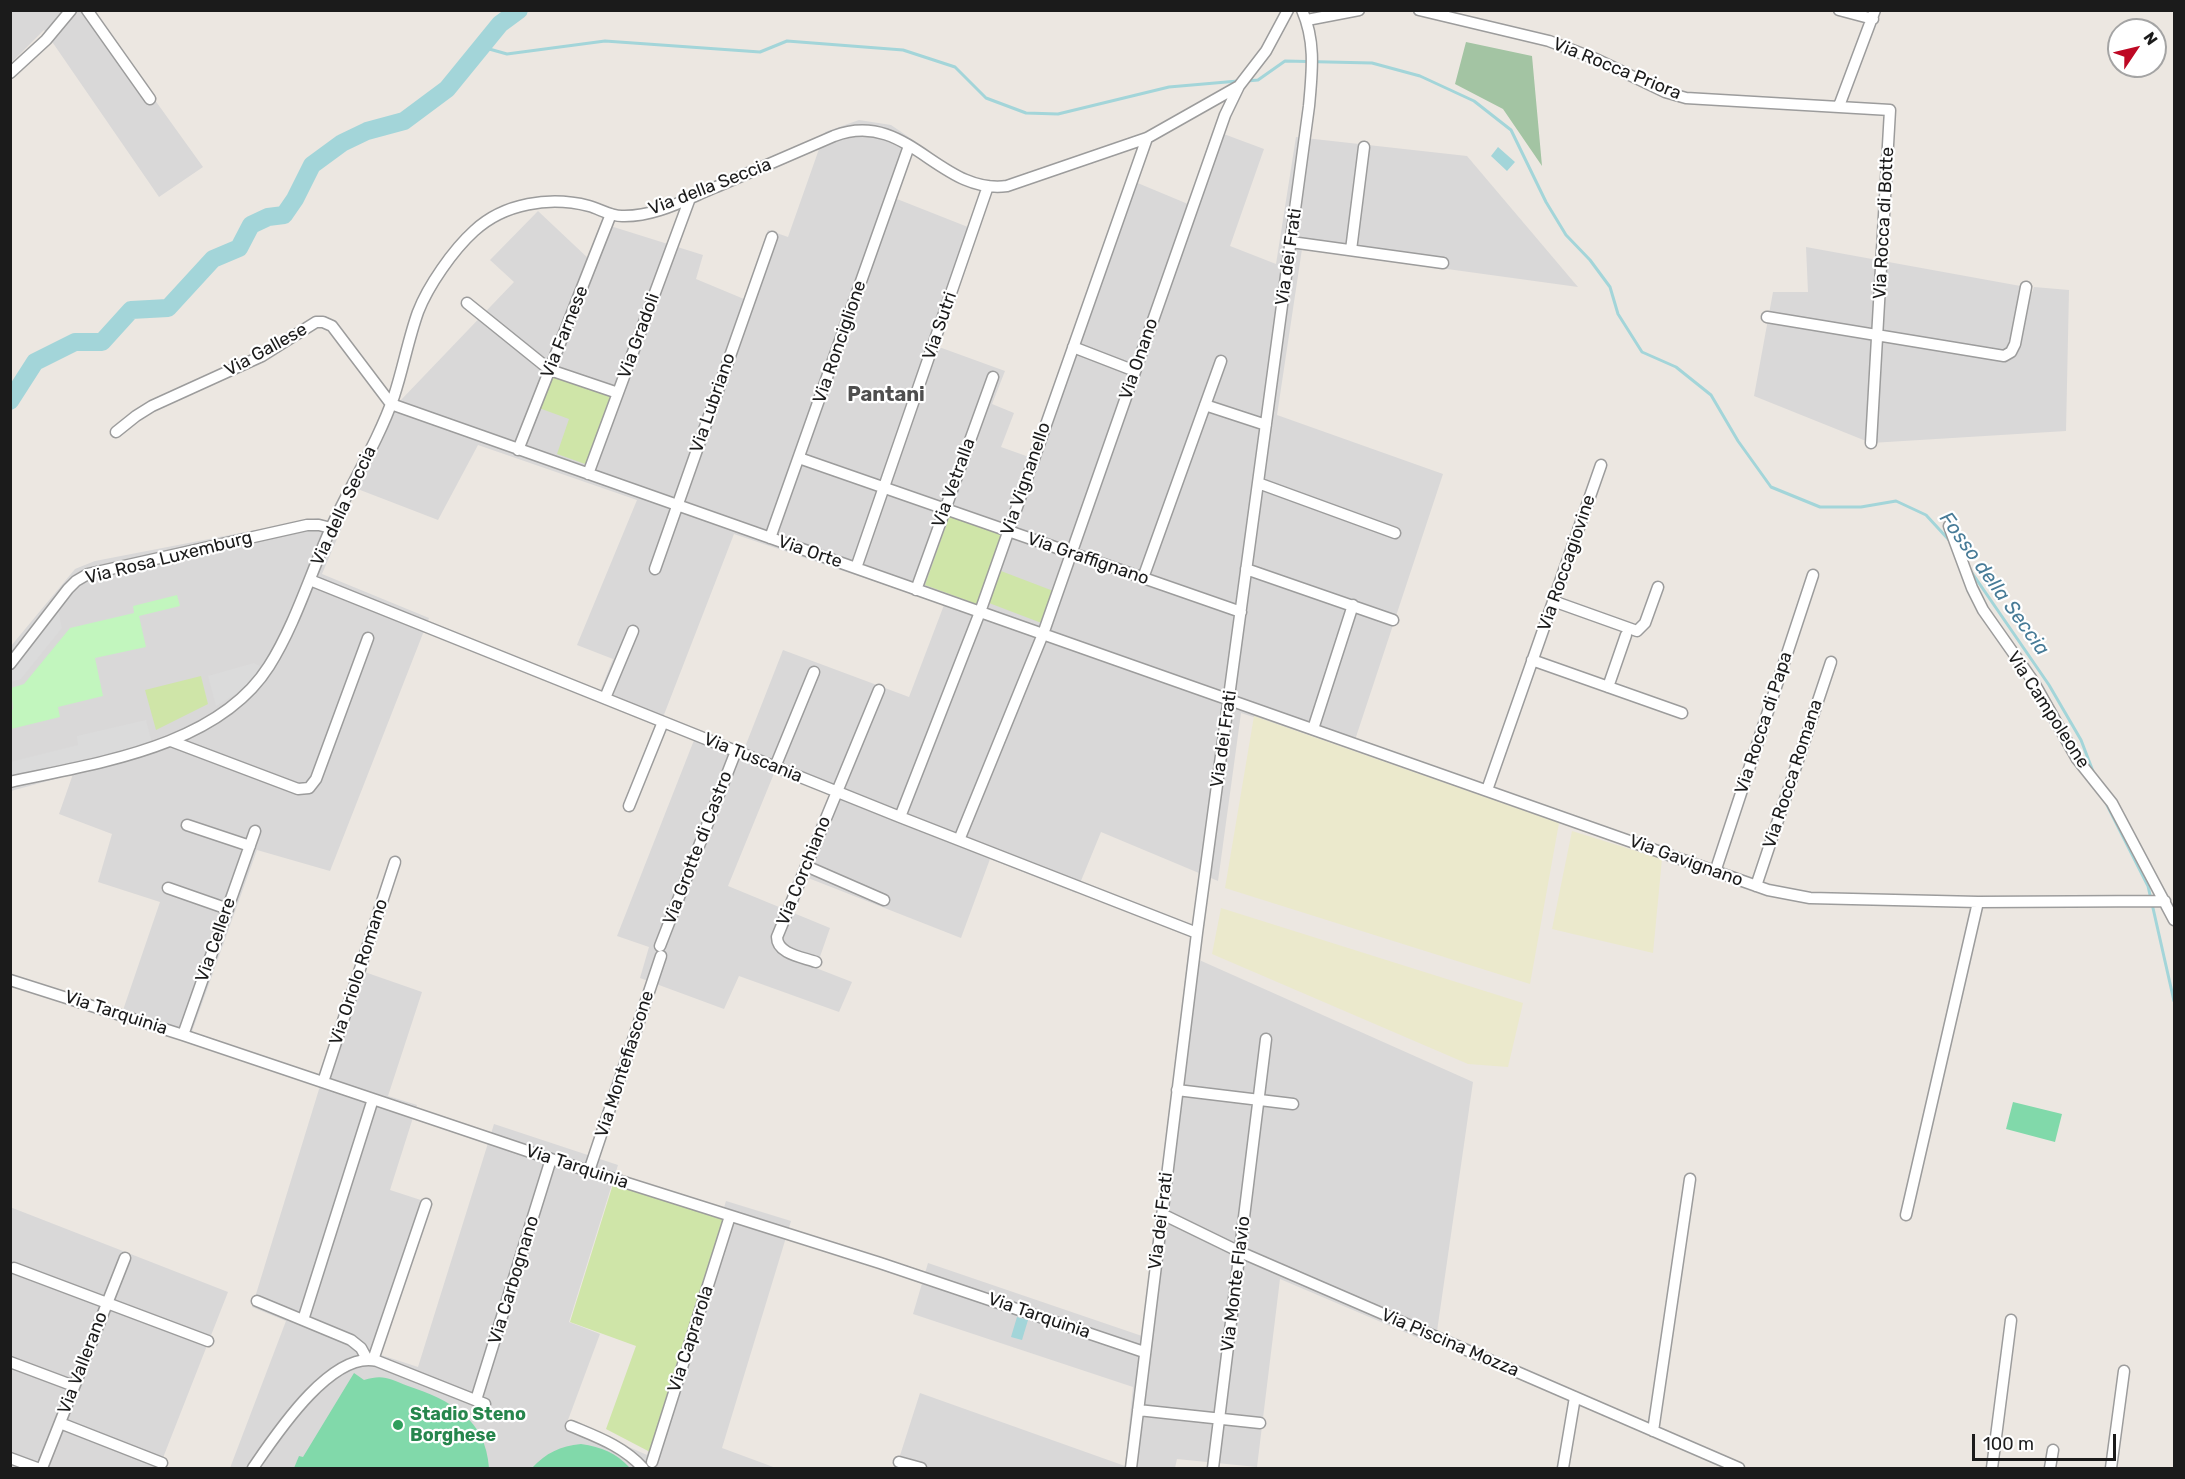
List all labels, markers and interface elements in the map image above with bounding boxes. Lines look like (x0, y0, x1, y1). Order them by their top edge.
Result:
north arrow (2107, 18, 2167, 78)
text: N (2139, 28, 2162, 49)
street label: Via Rocca Priora (1550, 33, 1684, 105)
street label: Via Rocca di Botte (1869, 146, 1899, 300)
street label: Via della Seccia (646, 154, 774, 220)
street label: Via dei Frati (1271, 207, 1307, 307)
street label: Via Ronciglione (809, 278, 871, 406)
street label: Via Farnese (537, 283, 593, 381)
street label: Via Sutri (918, 289, 962, 363)
street label: Via Gradoli (614, 290, 664, 382)
street label: Via Onano (1115, 315, 1163, 403)
street label: Via Gallese (221, 319, 311, 381)
street label: Via Lubriano (686, 350, 740, 456)
district label: Pantani (847, 383, 925, 407)
street label: Via Vignanello (997, 420, 1055, 538)
street label: Via Vetralla (928, 435, 980, 531)
street label: Via della Seccia (307, 443, 381, 569)
street label: Via Roccagiovine (1534, 492, 1600, 634)
water label: Fosso della Seccia (1934, 508, 2054, 660)
street label: Via Rosa Luxemburg (83, 527, 255, 589)
street label: Via Graffignano (1024, 528, 1152, 590)
street label: Via Orte (775, 531, 845, 573)
street label: Via Campoleone (2002, 647, 2094, 773)
street label: Via Rocca di Papa (1731, 649, 1797, 797)
street label: Via dei Frati (1206, 689, 1242, 789)
street label: Via Rocca Romana (1759, 697, 1827, 851)
street label: Via Tuscania (701, 728, 805, 788)
street label: Via Grotte di Castro (659, 768, 737, 928)
street label: Via Corchiano (772, 813, 836, 929)
street label: Via Gavignano (1626, 830, 1746, 892)
street label: Via Cellere (191, 895, 241, 985)
street label: Via Oriolo Romano (325, 896, 393, 1048)
street label: Via Tarquinia (62, 986, 170, 1040)
street label: Via Montefiascone (591, 988, 659, 1140)
street label: Via Tarquinia (523, 1140, 631, 1194)
street label: Via dei Frati (1144, 1171, 1178, 1271)
street label: Via Carbognano (484, 1213, 544, 1347)
street label: Via Monte Flavio (1217, 1215, 1255, 1353)
street label: Via Caprarola (664, 1283, 718, 1395)
street label: Via Tarquinia (985, 1288, 1093, 1344)
street label: Via Piscina Mozza (1378, 1304, 1522, 1382)
street label: Via Vallerano (54, 1309, 112, 1417)
place label: Stadio Steno Borghese (410, 1404, 526, 1446)
marker: Stadio Steno Borghese (391, 1418, 405, 1432)
scale bar (1975, 1422, 2119, 1460)
text: 100 m (1983, 1433, 2034, 1455)

